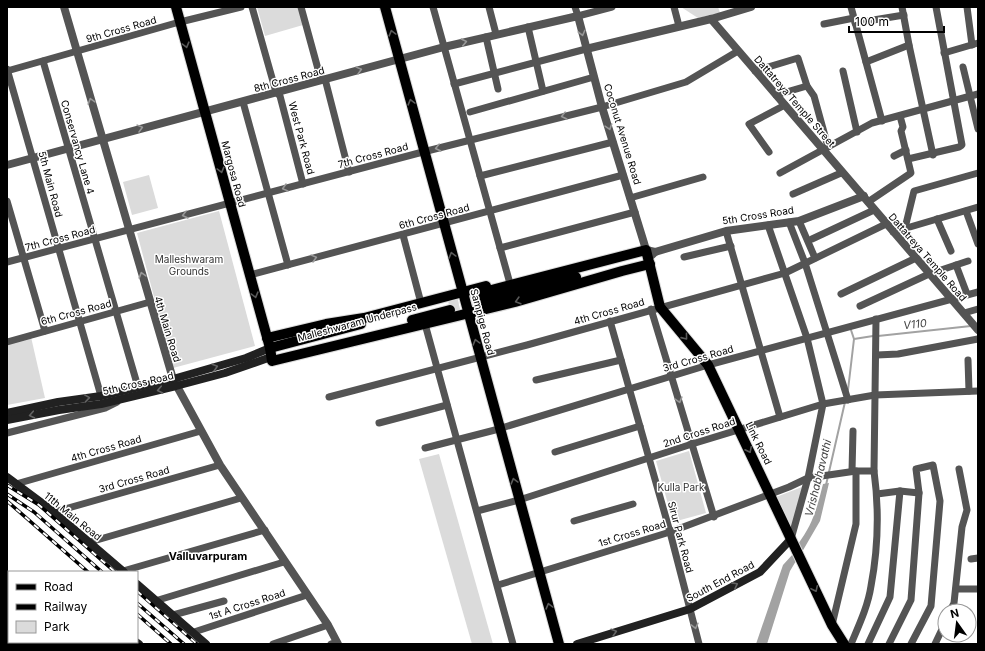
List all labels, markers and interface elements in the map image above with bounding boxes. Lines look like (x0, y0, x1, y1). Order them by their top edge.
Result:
scale bar (849, 8, 944, 34)
street label: 9th Cross Road (84, 13, 158, 45)
text: 100 m (855, 14, 889, 29)
one-way arrow (577, 29, 586, 36)
one-way arrow (388, 30, 397, 37)
one-way arrow (460, 38, 467, 47)
one-way arrow (181, 41, 190, 48)
street label: Dattatreya Temple Street (752, 53, 838, 150)
street label: 8th Cross Road (252, 64, 326, 94)
one-way arrow (355, 66, 362, 75)
street label: Coconut Avenue Road (602, 82, 644, 186)
street label: Conservancy Lane 4 (59, 98, 97, 196)
one-way arrow (87, 98, 96, 105)
one-way arrow (407, 99, 415, 105)
street label: West Park Road (287, 100, 317, 176)
one-way arrow (561, 112, 567, 120)
one-way arrow (604, 123, 612, 130)
one-way arrow (136, 124, 143, 133)
street label: Margosa Road (219, 140, 249, 208)
street label: 7th Cross Road (337, 140, 409, 170)
one-way arrow (435, 144, 441, 152)
street label: 5th Main Road (36, 150, 66, 218)
one-way arrow (216, 167, 224, 173)
one-way arrow (282, 184, 289, 192)
street label: 6th Cross Road (397, 201, 471, 231)
street label: 5th Cross Road (721, 203, 795, 227)
one-way arrow (182, 210, 188, 218)
street label: Dattatreya Temple Road (886, 210, 970, 304)
street label: 7th Cross Road (24, 223, 96, 253)
one-way arrow (448, 251, 457, 258)
park label: Malleshwaram Grounds (155, 253, 223, 277)
one-way arrow (311, 254, 318, 263)
one-way arrow (138, 271, 147, 278)
street label: Sampige Road (468, 287, 498, 357)
one-way arrow (250, 292, 259, 299)
street label: 4th Main Road (152, 295, 184, 363)
street label: 4th Cross Road (572, 295, 646, 327)
one-way arrow (514, 296, 521, 305)
street label: 6th Cross Road (39, 297, 113, 327)
street label: Malleshwaram Underpass (296, 300, 418, 344)
water label: V110 (903, 316, 927, 332)
one-way arrow (681, 333, 688, 340)
one-way arrow (472, 339, 481, 346)
street label: 3rd Cross Road (661, 342, 735, 374)
one-way arrow (212, 363, 219, 372)
street label: 5th Cross Road (101, 369, 175, 397)
one-way arrow (157, 385, 163, 393)
one-way arrow (83, 394, 90, 403)
one-way arrow (674, 397, 683, 404)
one-way arrow (29, 410, 35, 418)
street label: 2nd Cross Road (661, 415, 737, 449)
street label: Link Road (743, 420, 775, 466)
street label: 4th Cross Road (69, 432, 143, 464)
water label: Vrishabhavathi (802, 438, 834, 518)
one-way arrow (744, 445, 752, 453)
street label: 3rd Cross Road (97, 463, 171, 495)
one-way arrow (510, 478, 519, 485)
park label: Kulla Park (658, 481, 705, 493)
street label: 11th Main Road (42, 489, 104, 543)
street label: Sirur Park Road (666, 500, 696, 574)
street label: 1st Cross Road (597, 517, 667, 549)
district label: Valluvarpuram (169, 549, 247, 563)
street label: South End Road (684, 558, 756, 604)
legend (8, 571, 138, 643)
text: Road (44, 579, 73, 594)
one-way arrow (731, 582, 738, 590)
one-way arrow (810, 585, 818, 593)
street label: 1st A Cross Road (207, 586, 287, 622)
text: Railway (44, 599, 88, 614)
one-way arrow (545, 603, 553, 610)
north arrow (937, 603, 977, 643)
text: N (949, 605, 960, 621)
text: Park (44, 619, 70, 634)
one-way arrow (690, 623, 698, 630)
one-way arrow (611, 628, 618, 637)

